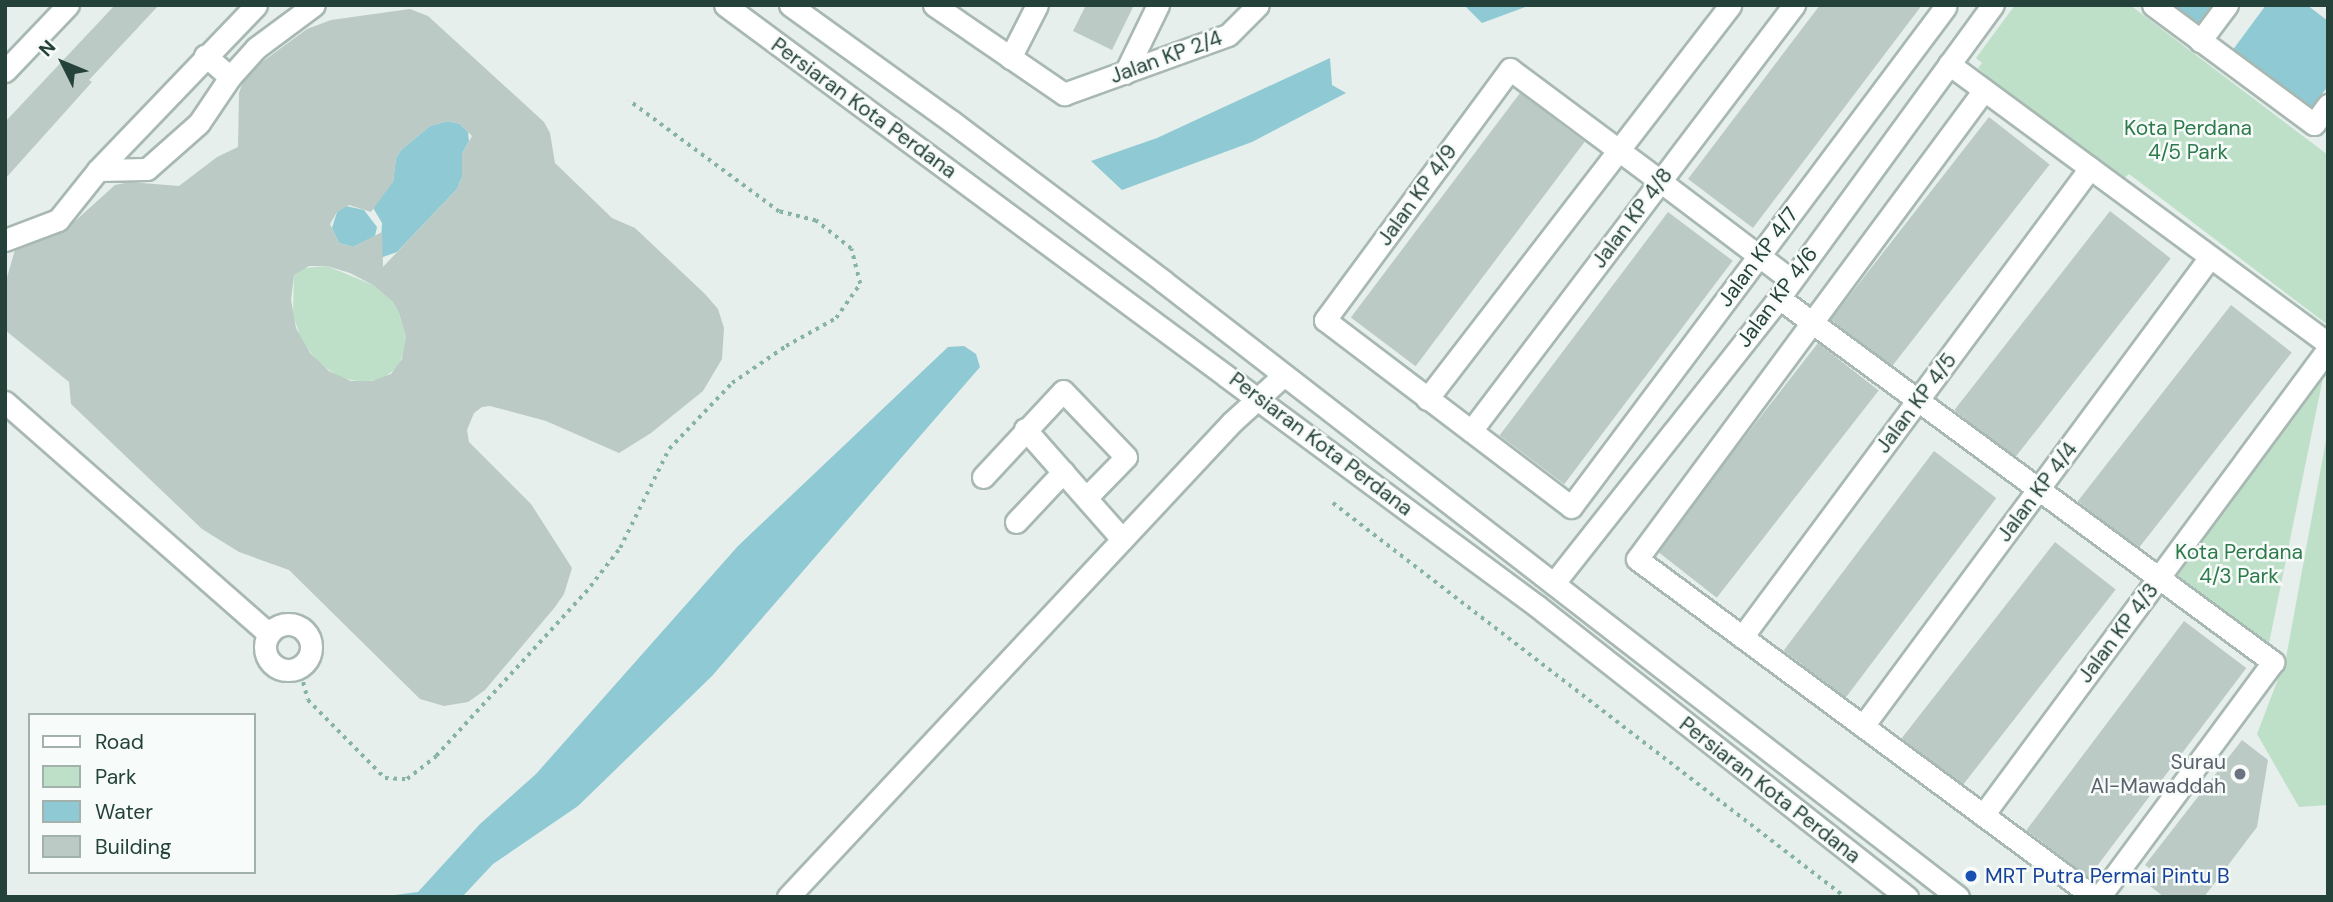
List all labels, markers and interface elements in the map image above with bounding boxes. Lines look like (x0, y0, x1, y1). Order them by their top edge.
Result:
street label: Jalan KP 2/4 (1107, 25, 1225, 89)
north arrow (28, 28, 98, 98)
street label: Persiaran Kota Perdana (766, 32, 962, 184)
text: N (33, 35, 61, 62)
park label: Kota Perdana 4/5 Park (2124, 115, 2252, 165)
street label: Jalan KP 4/9 (1372, 139, 1462, 251)
street label: Jalan KP 4/8 (1586, 163, 1678, 273)
street label: Jalan KP 4/7 (1712, 202, 1804, 312)
street label: Jalan KP 4/6 (1731, 242, 1823, 352)
street label: Jalan KP 4/5 (1870, 348, 1962, 458)
street label: Persiaran Kota Perdana (1224, 367, 1418, 521)
street label: Jalan KP 4/4 (1991, 437, 2083, 547)
park label: Kota Perdana 4/3 Park (2175, 539, 2303, 589)
street label: Jalan KP 4/3 (2072, 578, 2164, 688)
street label: Persiaran Kota Perdana (1674, 711, 1866, 869)
legend (28, 713, 256, 874)
text: Road (95, 728, 144, 756)
place label: Surau Al-Mawaddah (2090, 749, 2226, 799)
text: Park (95, 763, 136, 791)
marker: Surau Al-Mawaddah (2232, 766, 2248, 782)
text: Water (95, 798, 153, 826)
text: Building (95, 833, 171, 861)
place label: MRT Putra Permai Pintu B (1985, 863, 2230, 889)
marker: MRT Putra Permai Pintu B (1963, 868, 1979, 884)

